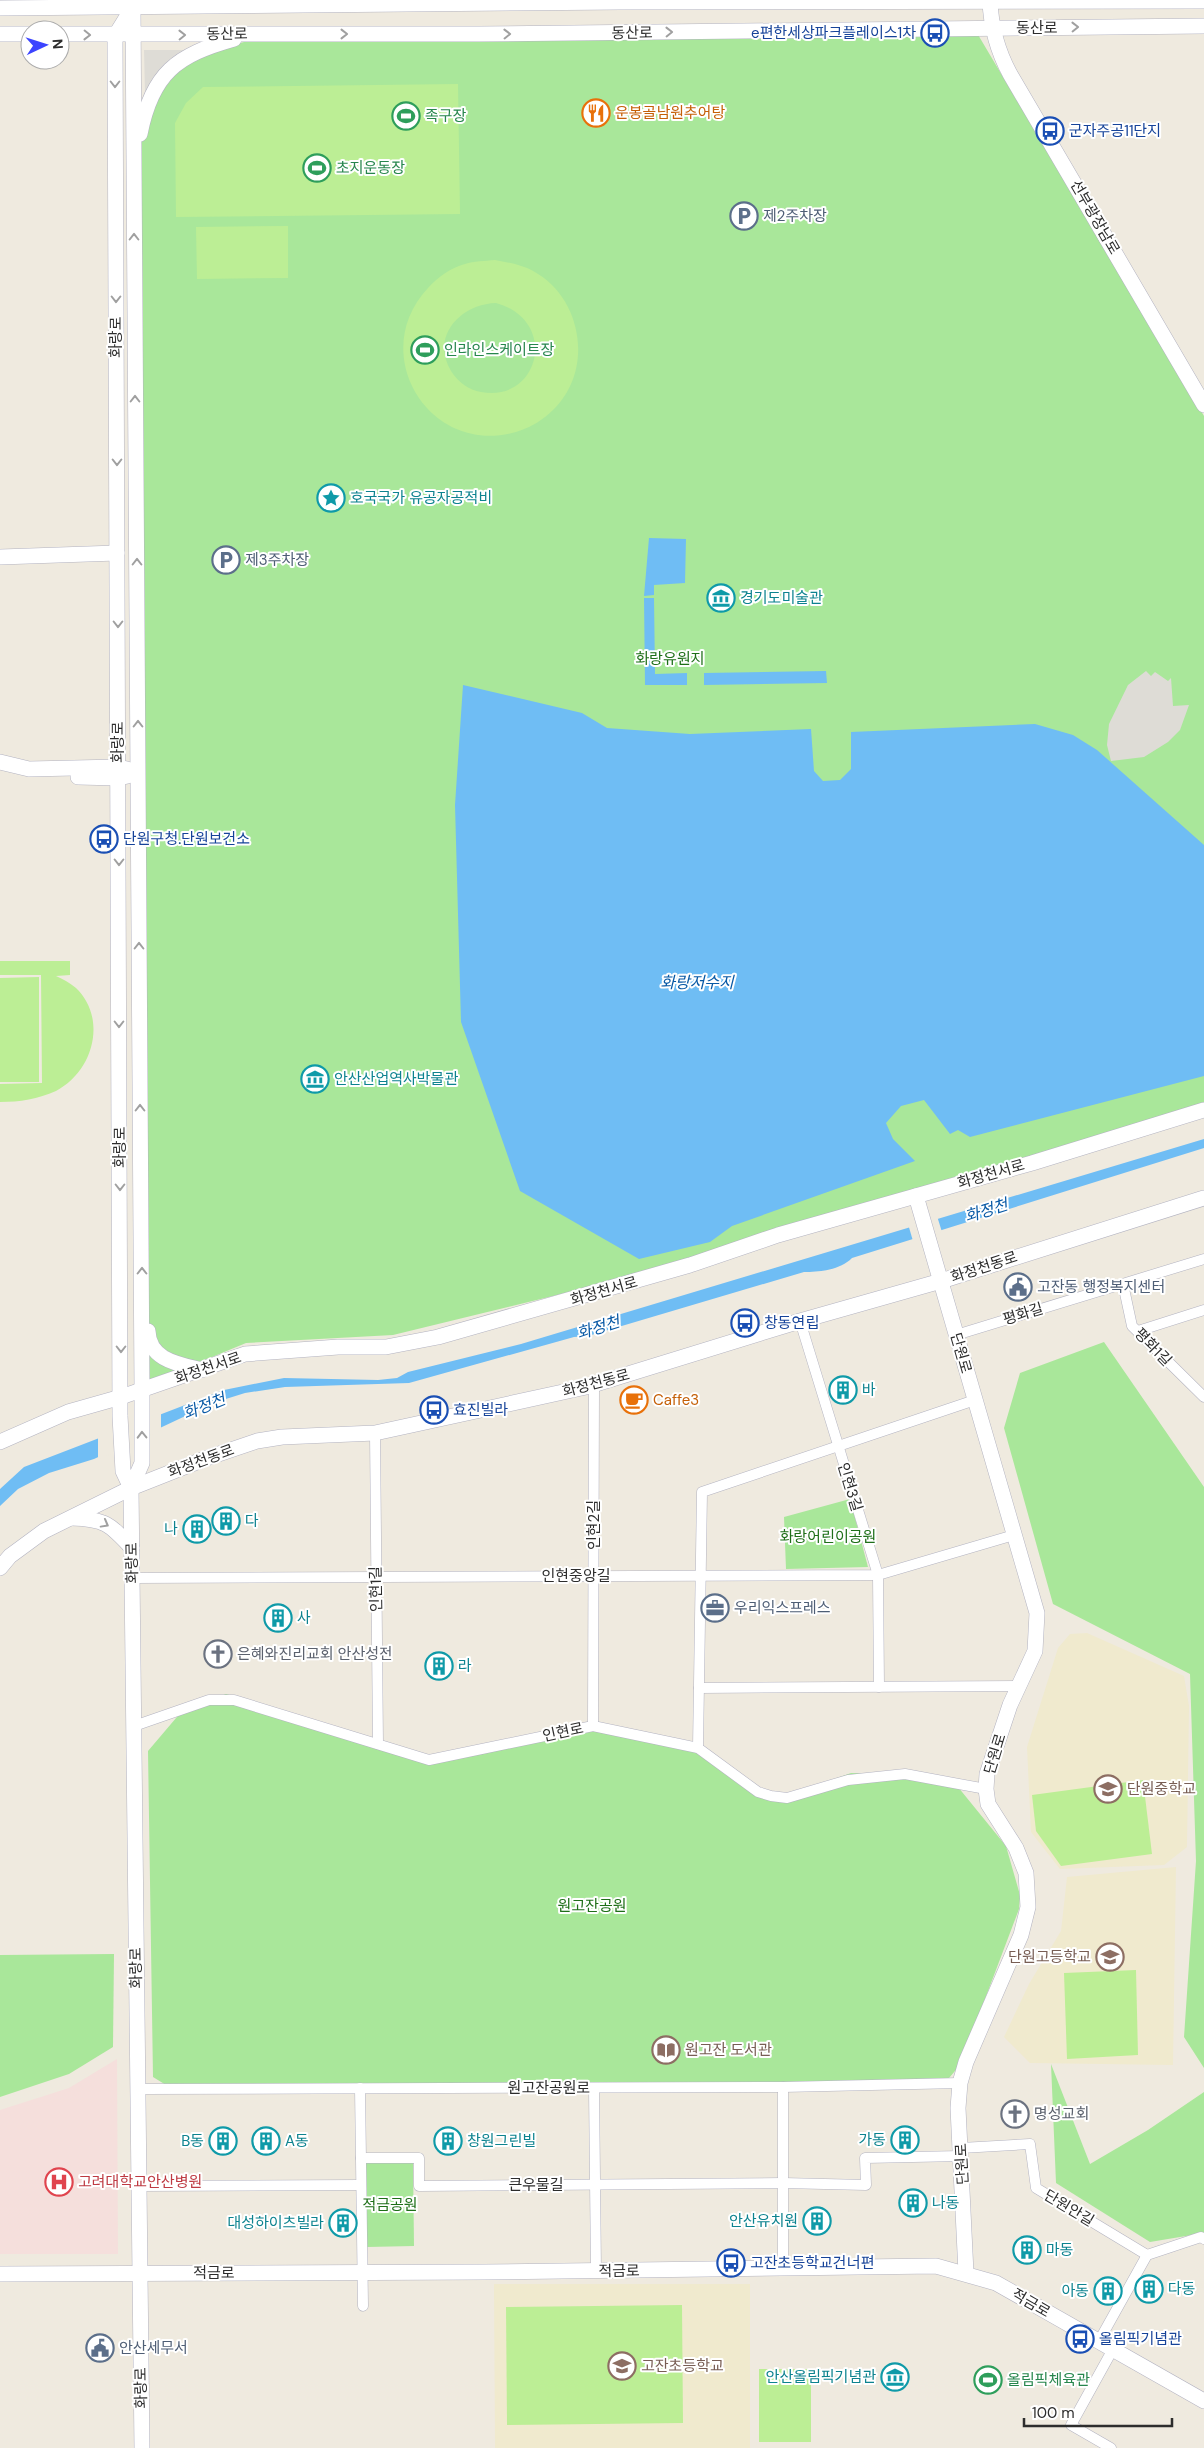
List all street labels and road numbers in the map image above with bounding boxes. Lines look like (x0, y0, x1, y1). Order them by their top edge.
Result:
street label: 동산로 (1016, 18, 1058, 38)
street label: 동산로 (611, 23, 653, 43)
street label: 동산로 (206, 24, 248, 44)
street label: 선부광장남로 (1066, 176, 1124, 258)
street label: 화랑로 (106, 316, 126, 358)
street label: 화랑로 (108, 721, 128, 763)
street label: 화랑로 (110, 1126, 130, 1168)
street label: 화정천서로 (955, 1155, 1027, 1193)
street label: 화정천동로 (948, 1247, 1020, 1287)
street label: 화정천서로 (568, 1272, 640, 1310)
street label: 평화길 (1000, 1298, 1046, 1330)
street label: 평화1길 (1130, 1323, 1176, 1371)
street label: 단원로 (946, 1330, 976, 1376)
street label: 화정천서로 (172, 1347, 244, 1389)
street label: 화정천동로 (560, 1364, 632, 1402)
street label: 화정천동로 (165, 1440, 237, 1482)
street label: 인현3길 (833, 1460, 867, 1514)
street label: 인현2길 (584, 1500, 604, 1550)
street label: 화랑로 (122, 1542, 142, 1584)
street label: 인현1길 (366, 1566, 386, 1612)
street label: 인현중앙길 (541, 1566, 611, 1586)
street label: 인현로 (541, 1718, 585, 1746)
street label: 단원로 (979, 1731, 1011, 1777)
street label: 화랑로 (126, 1947, 146, 1989)
street label: 원고잔공원로 (508, 2078, 590, 2098)
street label: 단원로 (951, 2143, 973, 2185)
street label: 큰우물길 (508, 2175, 564, 2195)
street label: 단원안길 (1040, 2185, 1098, 2231)
street label: 적금로 (598, 2261, 640, 2281)
street label: 적금로 (193, 2263, 235, 2283)
street label: 적금로 (1008, 2284, 1054, 2322)
street label: 화랑로 (131, 2367, 151, 2409)

